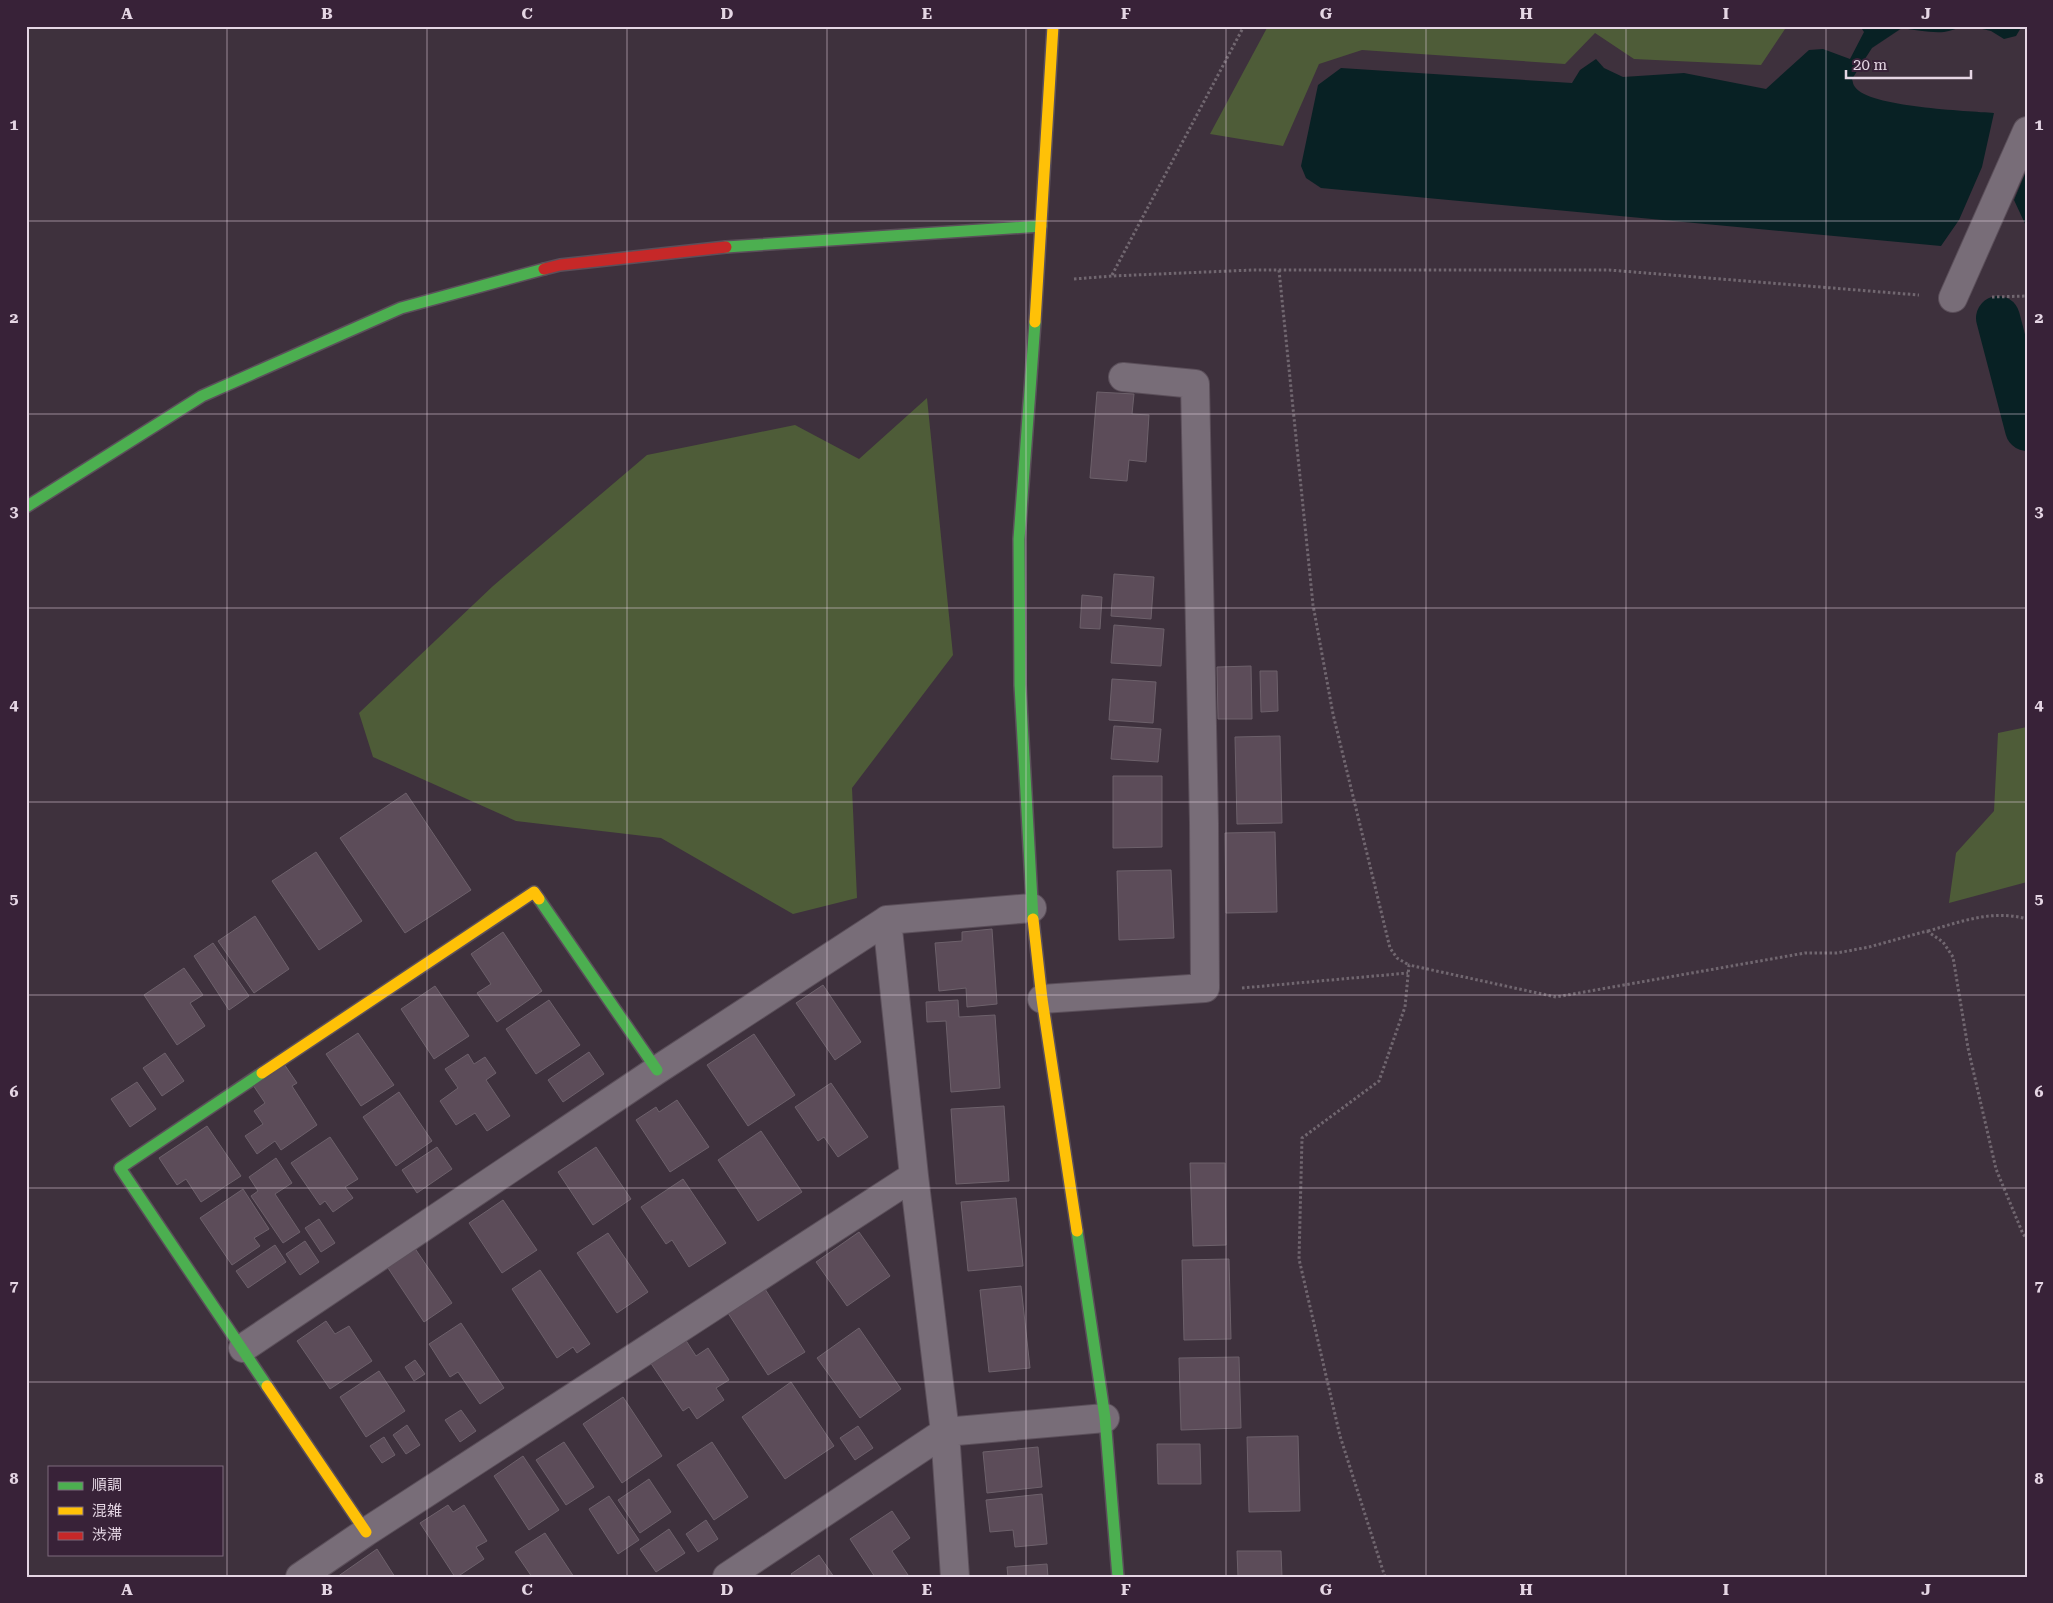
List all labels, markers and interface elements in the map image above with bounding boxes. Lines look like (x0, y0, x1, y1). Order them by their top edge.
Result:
text: A (121, 4, 133, 23)
text: B (321, 4, 333, 23)
text: C (521, 4, 533, 23)
text: D (721, 4, 734, 23)
text: E (922, 4, 932, 23)
text: F (1121, 4, 1131, 23)
text: G (1320, 4, 1333, 23)
text: H (1519, 4, 1533, 23)
text: I (1723, 4, 1729, 23)
text: J (1921, 4, 1931, 23)
scale bar (1846, 48, 1970, 80)
text: 20 m (1853, 56, 1888, 74)
text: 1 (10, 115, 19, 134)
text: 1 (2035, 115, 2044, 134)
text: 2 (10, 308, 19, 327)
text: 2 (2035, 308, 2044, 327)
text: 3 (10, 502, 19, 521)
text: 3 (2035, 502, 2044, 521)
text: 4 (10, 695, 19, 714)
text: 4 (2035, 695, 2044, 714)
text: 5 (10, 889, 19, 908)
text: 5 (2035, 889, 2044, 908)
text: 6 (10, 1082, 19, 1101)
text: 6 (2035, 1082, 2044, 1101)
text: 7 (10, 1276, 19, 1295)
text: 7 (2035, 1276, 2044, 1295)
legend (48, 1466, 222, 1556)
text: 8 (10, 1469, 19, 1488)
text: 8 (2035, 1469, 2044, 1488)
text: 順調 (92, 1476, 122, 1494)
text: 混雑 (92, 1502, 122, 1520)
text: 渋滞 (92, 1526, 122, 1544)
text: A (121, 1580, 133, 1599)
text: B (321, 1580, 333, 1599)
text: C (521, 1580, 533, 1599)
text: D (721, 1580, 734, 1599)
text: E (922, 1580, 932, 1599)
text: F (1121, 1580, 1131, 1599)
text: G (1320, 1580, 1333, 1599)
text: H (1519, 1580, 1533, 1599)
text: I (1723, 1580, 1729, 1599)
text: J (1921, 1580, 1931, 1599)

